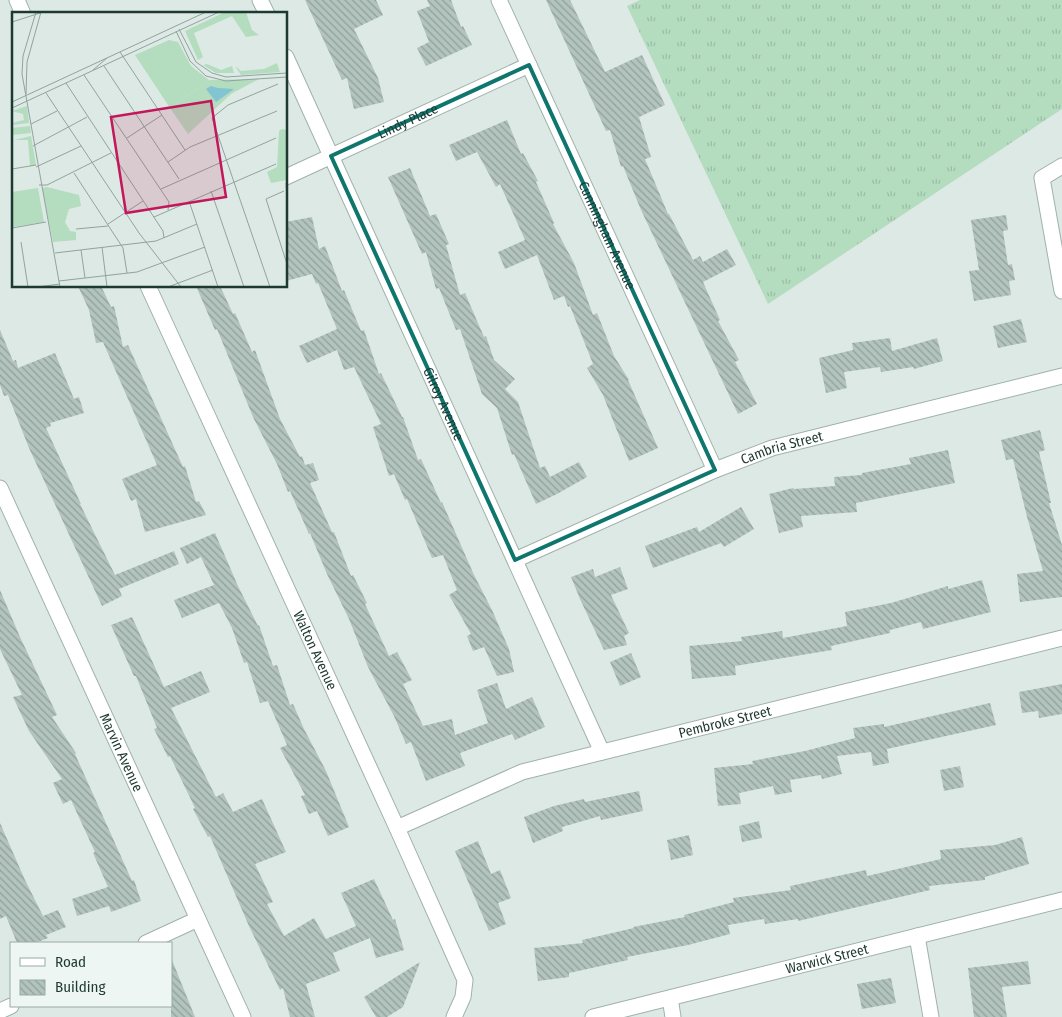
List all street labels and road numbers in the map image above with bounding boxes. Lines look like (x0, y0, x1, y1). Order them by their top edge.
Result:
street label: Lindy Place (375, 100, 441, 143)
street label: Cunningham Avenue (575, 179, 639, 292)
street label: Gilroy Avenue (419, 365, 467, 443)
street label: Cambria Street (738, 428, 825, 468)
street label: Walton Avenue (289, 608, 340, 693)
street label: Pembroke Street (677, 702, 774, 742)
street label: Marvin Avenue (96, 711, 146, 795)
street label: Warwick Street (784, 941, 871, 978)

